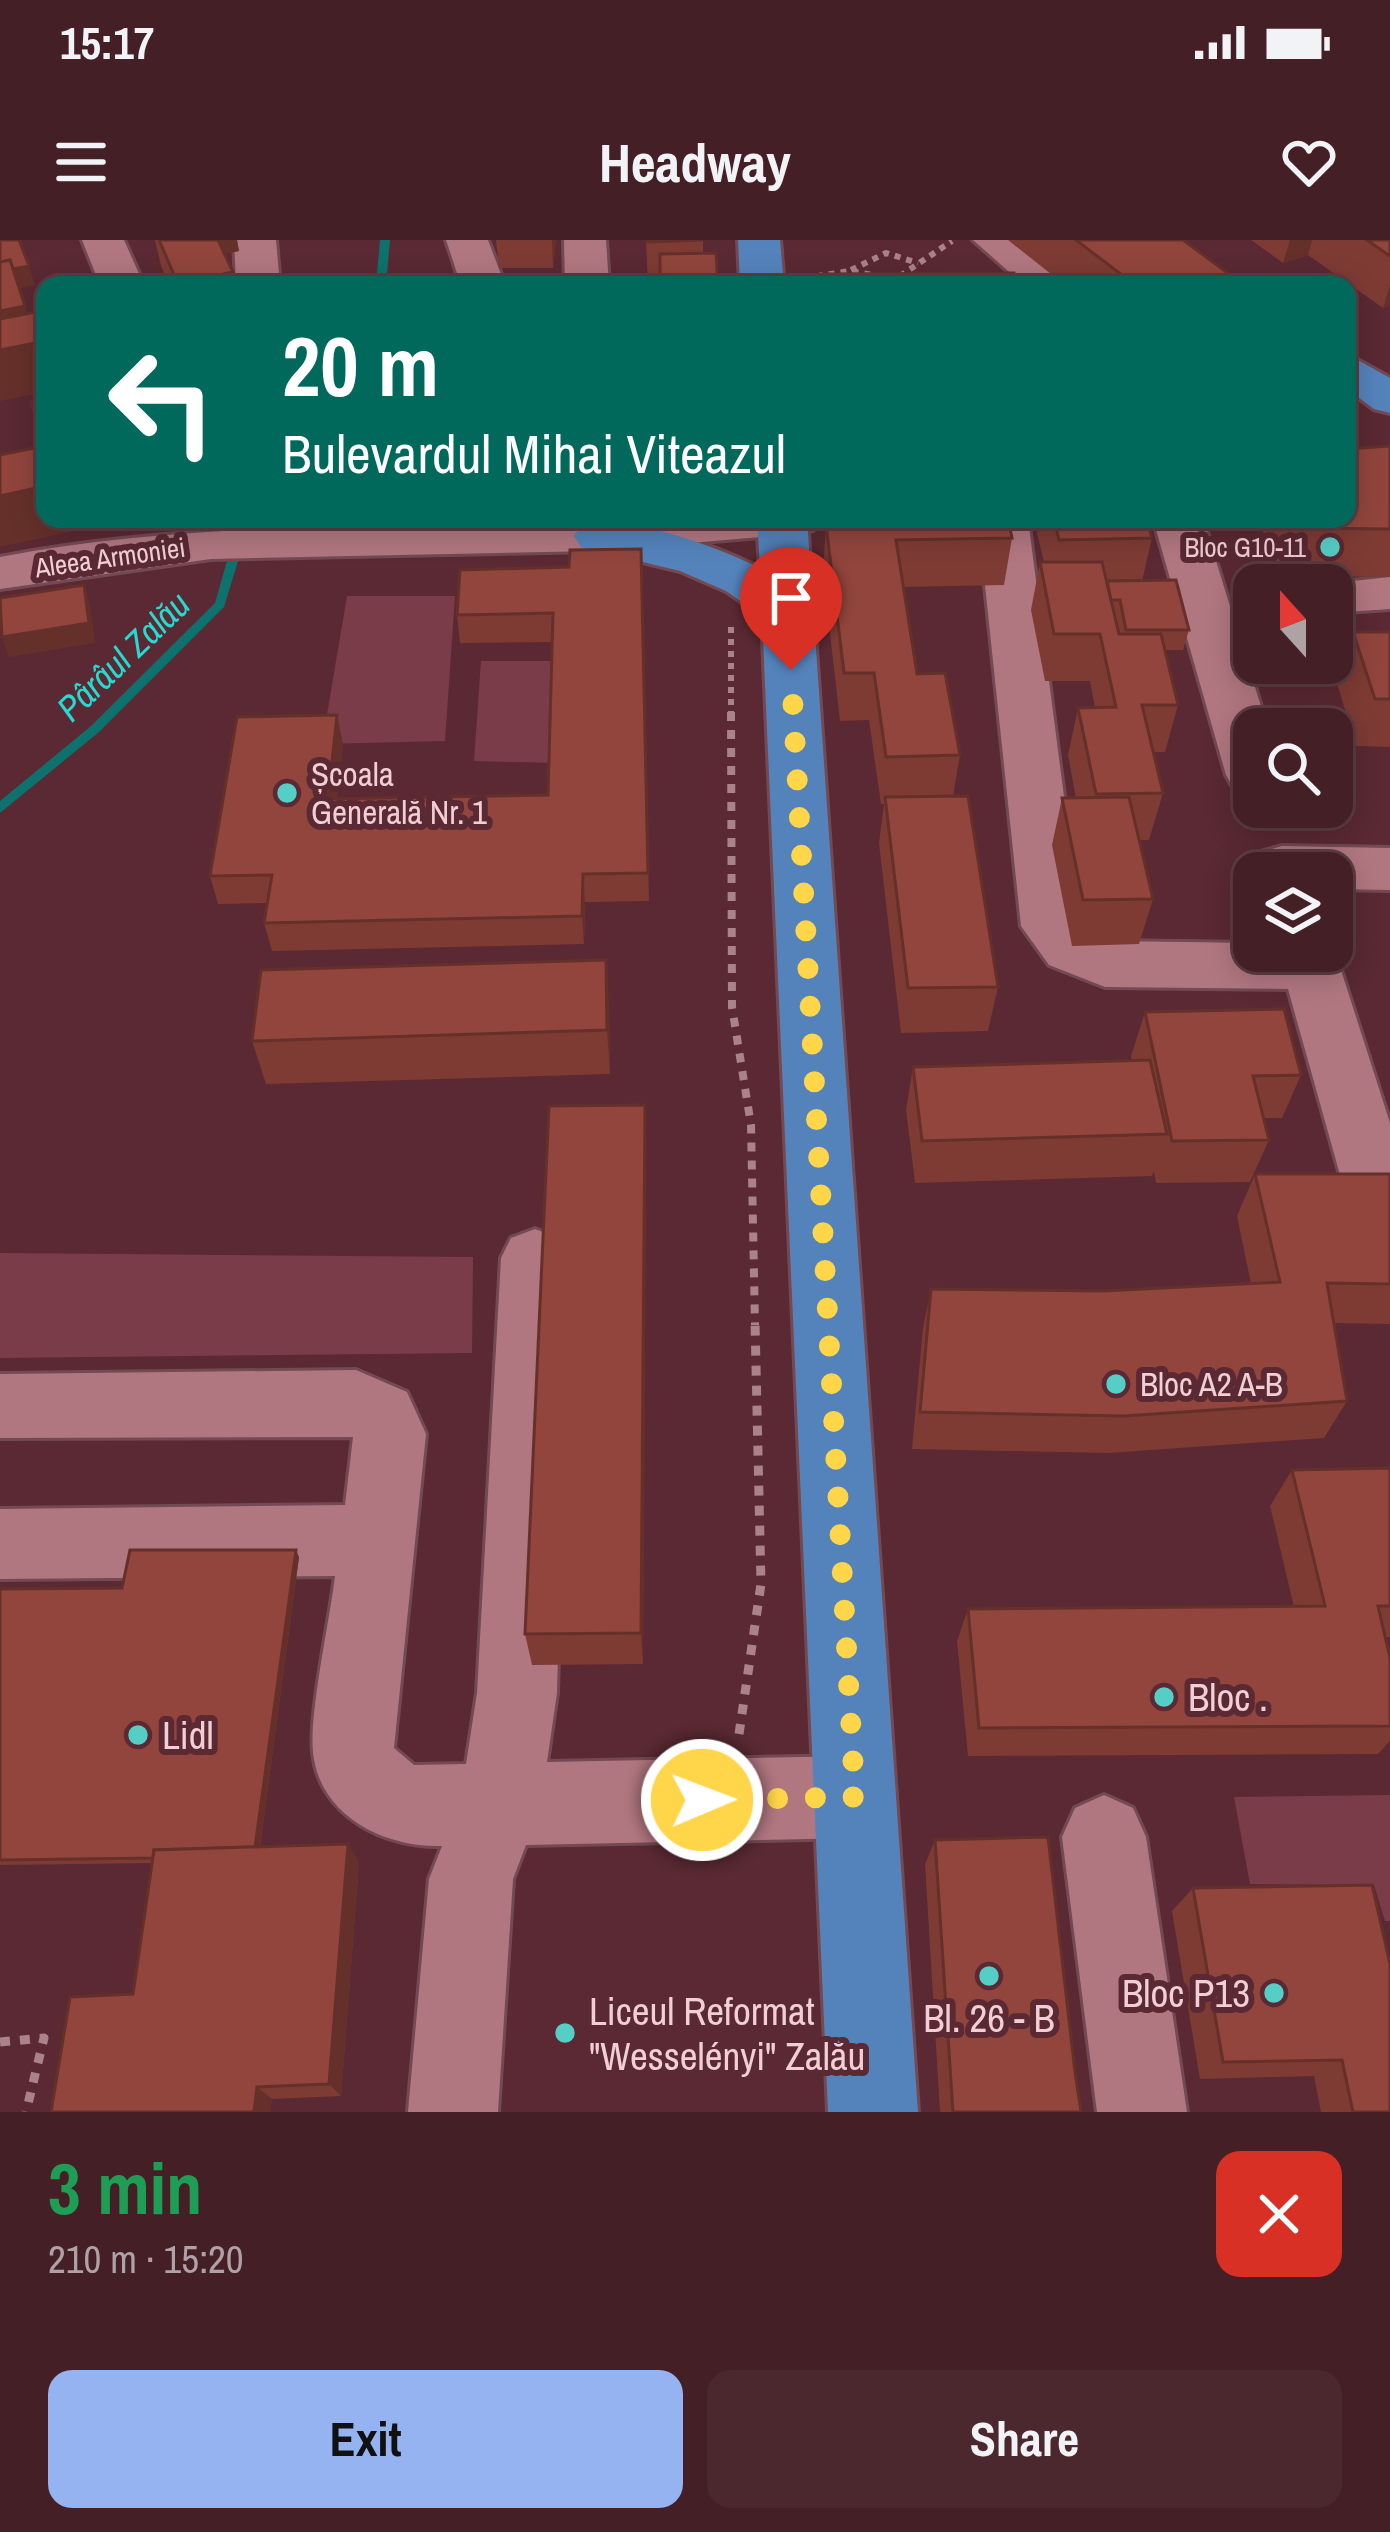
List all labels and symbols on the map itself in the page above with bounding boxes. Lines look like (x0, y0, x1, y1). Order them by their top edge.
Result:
street label: Aleea Armoniei (32, 529, 187, 585)
place label: Bloc G10-11 (1185, 529, 1307, 565)
marker: Bloc G10-11 (1317, 534, 1343, 560)
pin (740, 547, 842, 670)
north arrow (1233, 564, 1353, 684)
water label: Pârâul Zalău (46, 581, 200, 731)
place label: Școala Generală Nr. 1 (311, 752, 487, 834)
marker: Școala Generală Nr. 1 (274, 780, 300, 806)
place label: Bloc A2 A-B (1140, 1362, 1283, 1406)
marker: Bloc A2 A-B (1103, 1371, 1129, 1397)
place label: Bloc . (1188, 1671, 1268, 1723)
marker: Bloc . (1151, 1684, 1177, 1710)
place label: Lidl (162, 1709, 214, 1761)
marker: Lidl (125, 1722, 151, 1748)
position arrow (639, 1737, 765, 1863)
marker: Bl. 26 - B (976, 1963, 1002, 1989)
place label: Bloc P13 (1122, 1967, 1250, 2019)
marker: Bloc P13 (1261, 1980, 1287, 2006)
place label: Liceul Reformat "Wesselényi" Zalău (589, 1985, 865, 2082)
place label: Bl. 26 - B (923, 1992, 1055, 2044)
marker: Liceul Reformat "Wesselényi" Zalău (552, 2020, 578, 2046)

